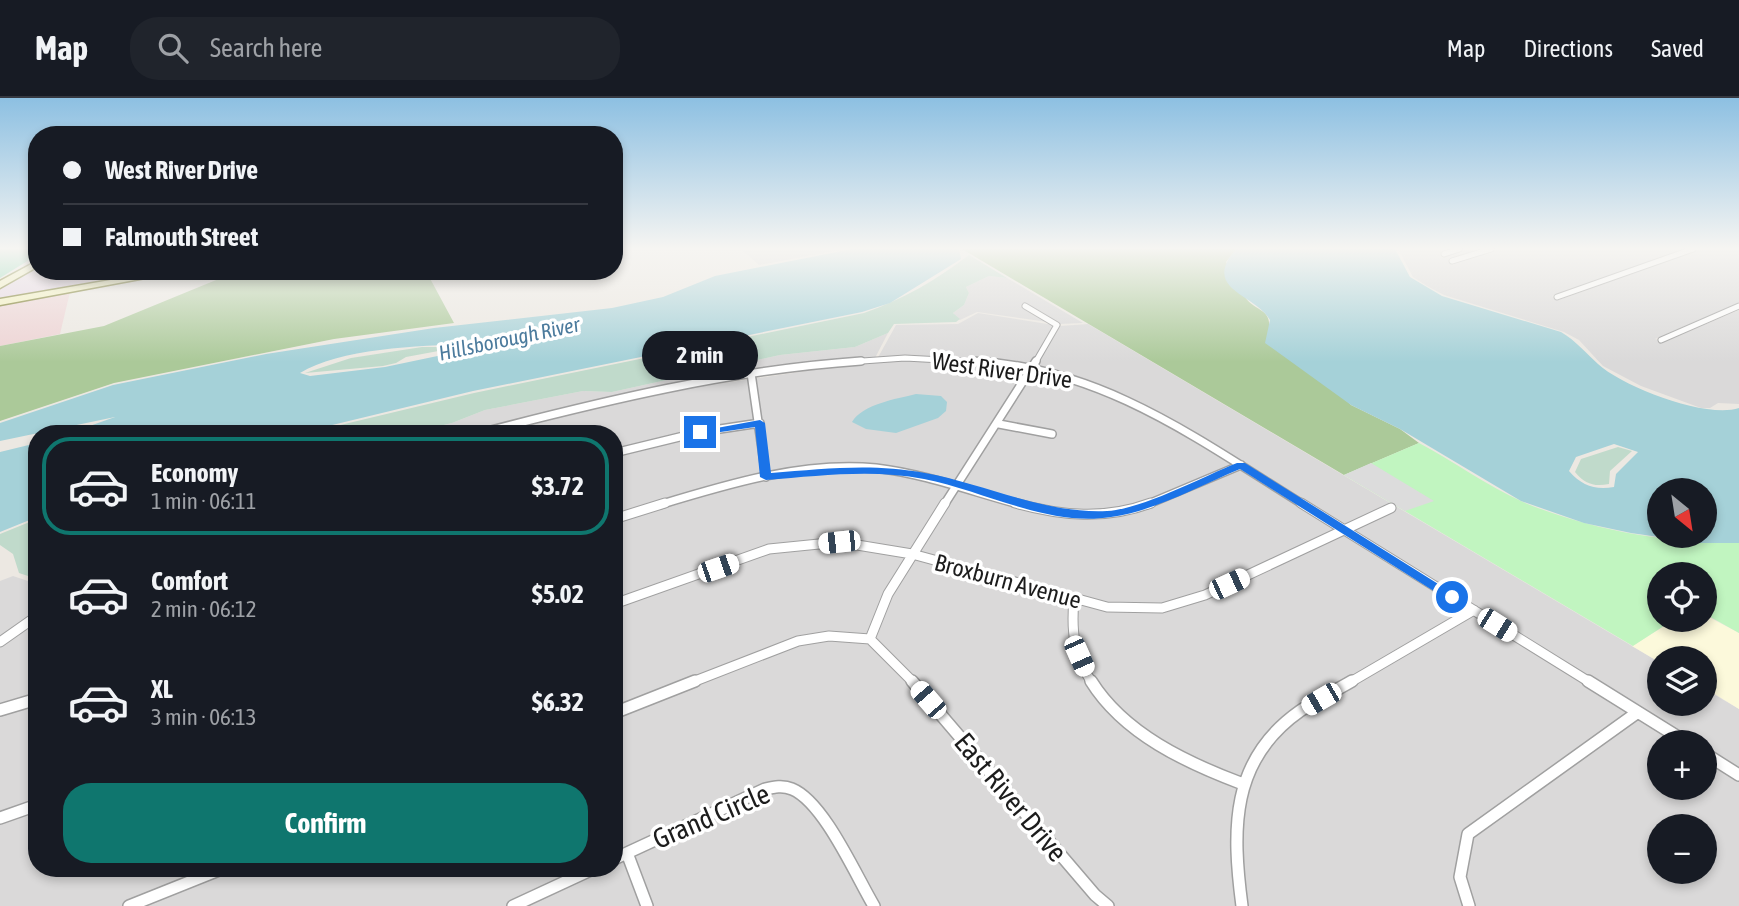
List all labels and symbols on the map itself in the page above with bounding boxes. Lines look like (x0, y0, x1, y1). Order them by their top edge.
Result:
water label: Hillsborough River (436, 311, 582, 365)
callout: 2 min (642, 330, 758, 380)
street label: West River Drive (930, 347, 1074, 393)
route end (684, 416, 716, 448)
north arrow (1647, 478, 1717, 548)
car (818, 529, 861, 555)
street label: Broxburn Avenue (932, 548, 1084, 614)
car (695, 551, 742, 585)
car (1206, 566, 1253, 602)
route start (1436, 581, 1468, 613)
car (1474, 605, 1521, 645)
car (1061, 633, 1098, 679)
car (907, 677, 950, 723)
car (1298, 679, 1345, 719)
street label: East River Drive (948, 726, 1074, 868)
street label: Grand Circle (648, 777, 774, 855)

